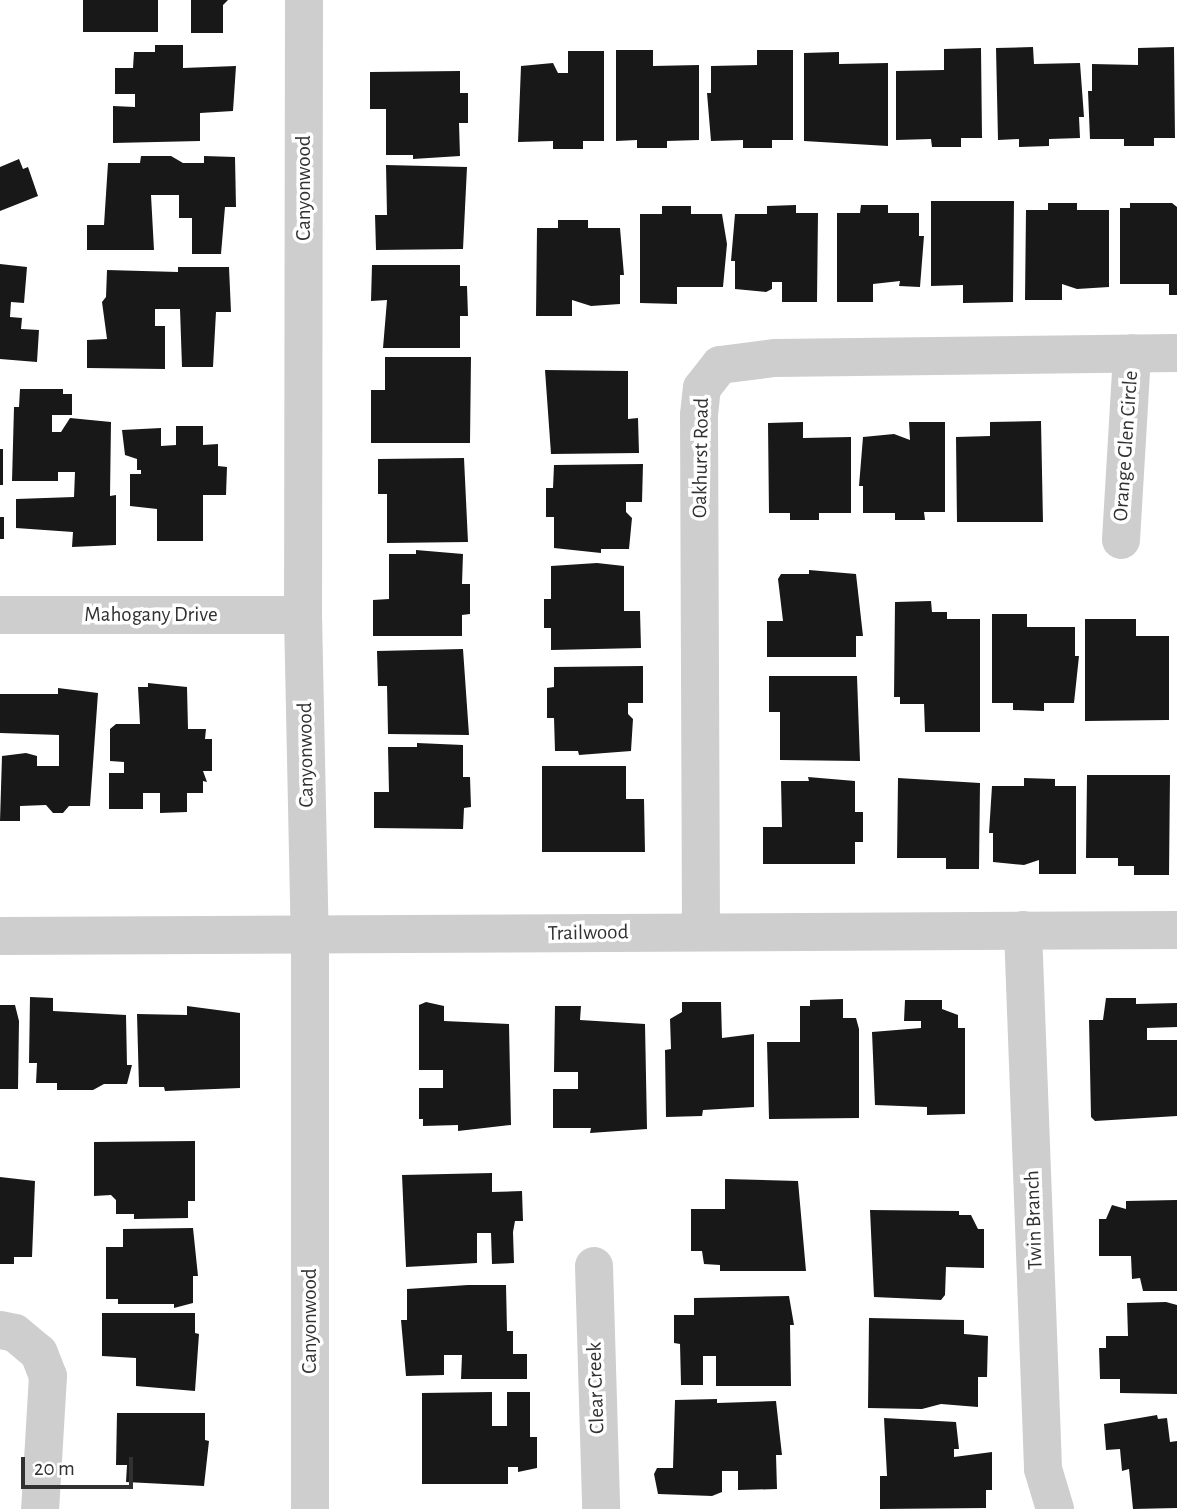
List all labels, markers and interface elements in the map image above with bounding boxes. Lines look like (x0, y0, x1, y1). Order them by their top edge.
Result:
street label: Canyonwood (291, 135, 317, 241)
street label: Orange Glen Circle (1108, 370, 1144, 522)
street label: Oakhurst Road (687, 398, 715, 518)
street label: Mahogany Drive (84, 602, 218, 628)
street label: Canyonwood (292, 702, 320, 808)
street label: Trailwood (547, 920, 629, 946)
street label: Twin Branch (1020, 1170, 1048, 1270)
street label: Canyonwood (297, 1268, 323, 1374)
street label: Clear Creek (582, 1342, 610, 1434)
scale bar (24, 1442, 136, 1486)
text: 20 m (34, 1458, 75, 1479)

